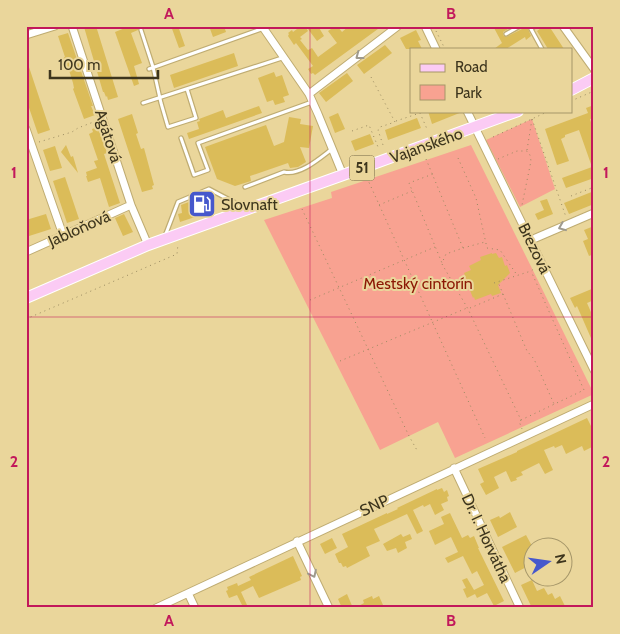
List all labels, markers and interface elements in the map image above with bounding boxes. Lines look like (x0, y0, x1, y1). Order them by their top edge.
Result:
text: A (164, 4, 174, 23)
text: B (446, 4, 456, 23)
scale bar (50, 48, 158, 80)
legend (410, 48, 572, 112)
one-way arrow (356, 50, 365, 58)
text: 100 m (58, 56, 100, 74)
text: Road (455, 58, 488, 76)
text: Park (455, 84, 482, 102)
street label: Agátová (91, 107, 126, 165)
street label: Vajanského (387, 123, 465, 167)
road number: 51 (350, 156, 374, 180)
text: 1 (11, 163, 17, 182)
text: 1 (603, 163, 609, 182)
fuel station icon: Slovnaft (187, 189, 217, 219)
place label: Slovnaft (221, 195, 278, 214)
street label: Jabloňová (44, 206, 114, 251)
street label: Brezová (514, 220, 555, 277)
one-way arrow (558, 220, 567, 231)
park label: Mestský cintorín (363, 274, 473, 293)
text: 2 (10, 452, 18, 471)
text: 2 (602, 452, 610, 471)
street label: SNP (357, 491, 392, 520)
street label: Dr. I. Horvátha (458, 491, 516, 586)
north arrow (522, 536, 572, 586)
text: N (551, 552, 571, 566)
one-way arrow (307, 569, 317, 578)
text: A (164, 611, 174, 630)
text: B (446, 611, 456, 630)

